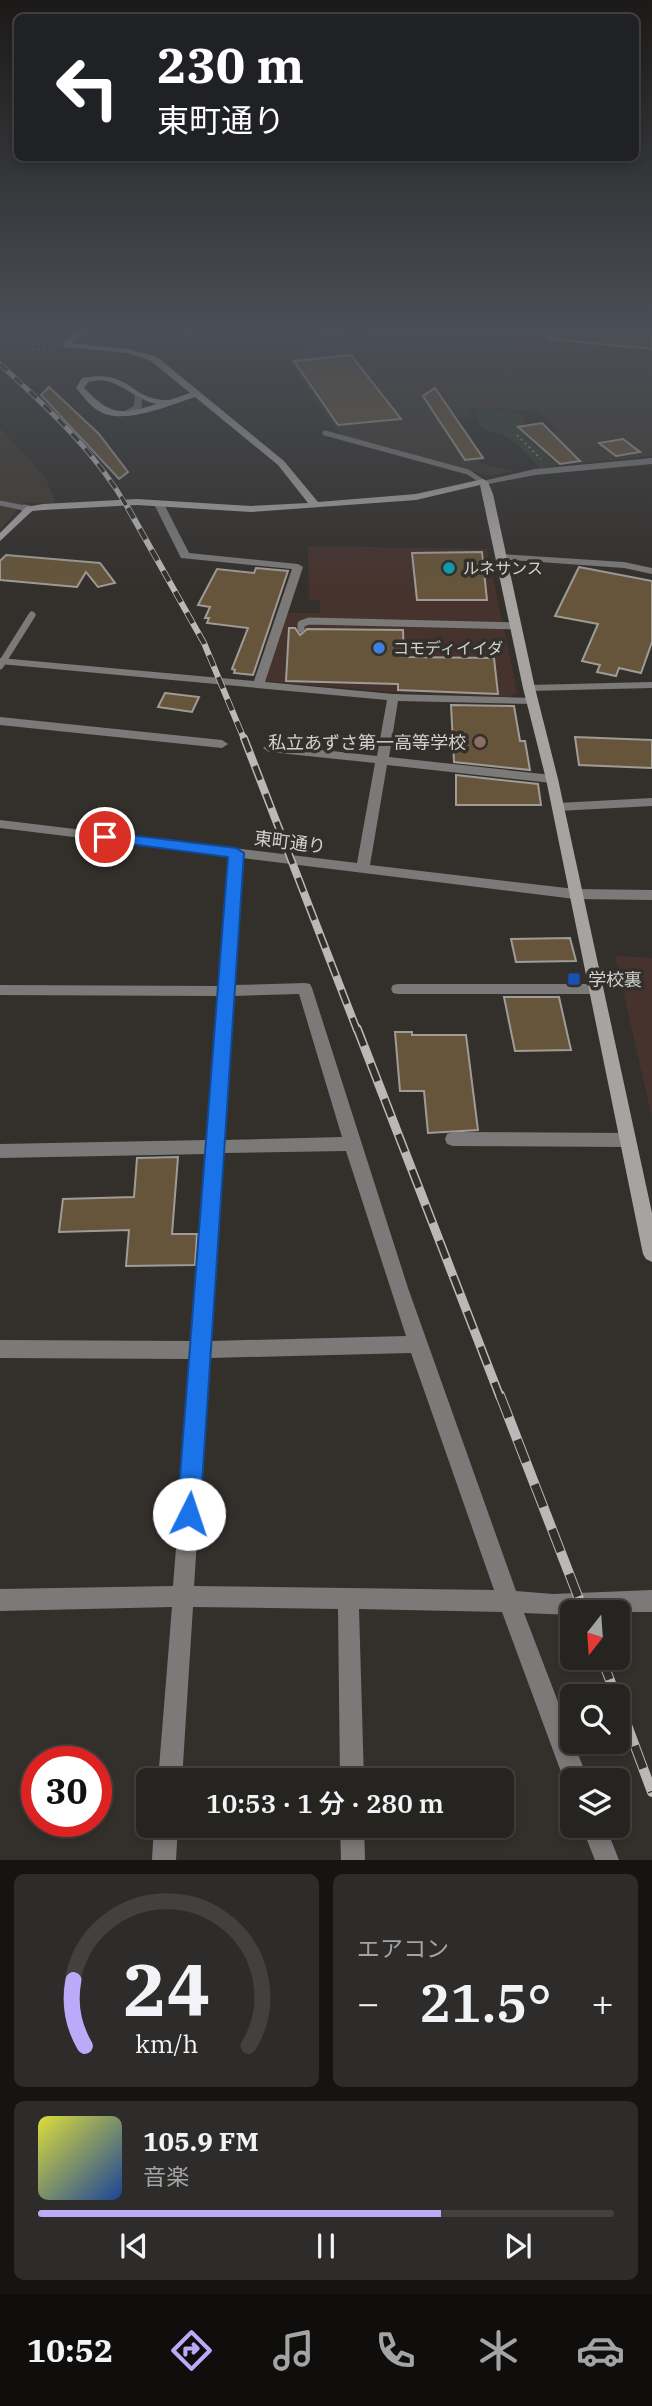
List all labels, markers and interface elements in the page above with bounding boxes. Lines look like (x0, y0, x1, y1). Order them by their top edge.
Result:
text: 230 m (157, 33, 304, 96)
icon: left (42, 42, 133, 133)
text: 東町通り (157, 99, 285, 141)
place label: ルネサンス (463, 558, 543, 578)
marker: ルネサンス (441, 560, 457, 576)
place label: コモディイイダ (393, 638, 503, 658)
marker: コモディイイダ (371, 640, 387, 656)
place label: 私立あずさ第一高等学校 (268, 731, 466, 754)
marker: 私立あずさ第一高等学校 (472, 734, 488, 750)
pin (75, 807, 135, 867)
icon: arrive (86, 818, 124, 856)
street label: 東町通り (253, 826, 327, 858)
place label: 学校裏 (588, 968, 642, 991)
marker: 学校裏 (566, 971, 582, 987)
position arrow (152, 1477, 226, 1551)
north arrow (560, 1600, 630, 1670)
map controls (560, 1600, 630, 1838)
button: search (560, 1684, 630, 1754)
speed limit sign: 30 (21, 1746, 112, 1837)
button: layers (560, 1768, 630, 1838)
text: 10:53 · 1 分 · 280 m (206, 1786, 444, 1820)
text: エアコン (357, 1933, 449, 1963)
text: 24 (123, 1942, 210, 2037)
text: 21.5° (419, 1969, 552, 2036)
text: − (357, 1978, 380, 2027)
text: + (591, 1978, 614, 2027)
text: km/h (135, 2027, 198, 2060)
text: 105.9 FM (143, 2124, 259, 2158)
text: 音楽 (143, 2161, 189, 2191)
icon: previous (115, 2227, 153, 2265)
icon: pause (307, 2227, 345, 2265)
icon: next (499, 2227, 537, 2265)
icon: directions (167, 2326, 216, 2375)
icon: music (269, 2326, 318, 2375)
icon: phone (371, 2326, 420, 2375)
icon: climate (474, 2326, 523, 2375)
icon: car (576, 2326, 625, 2375)
text: 10:52 (27, 2329, 113, 2371)

